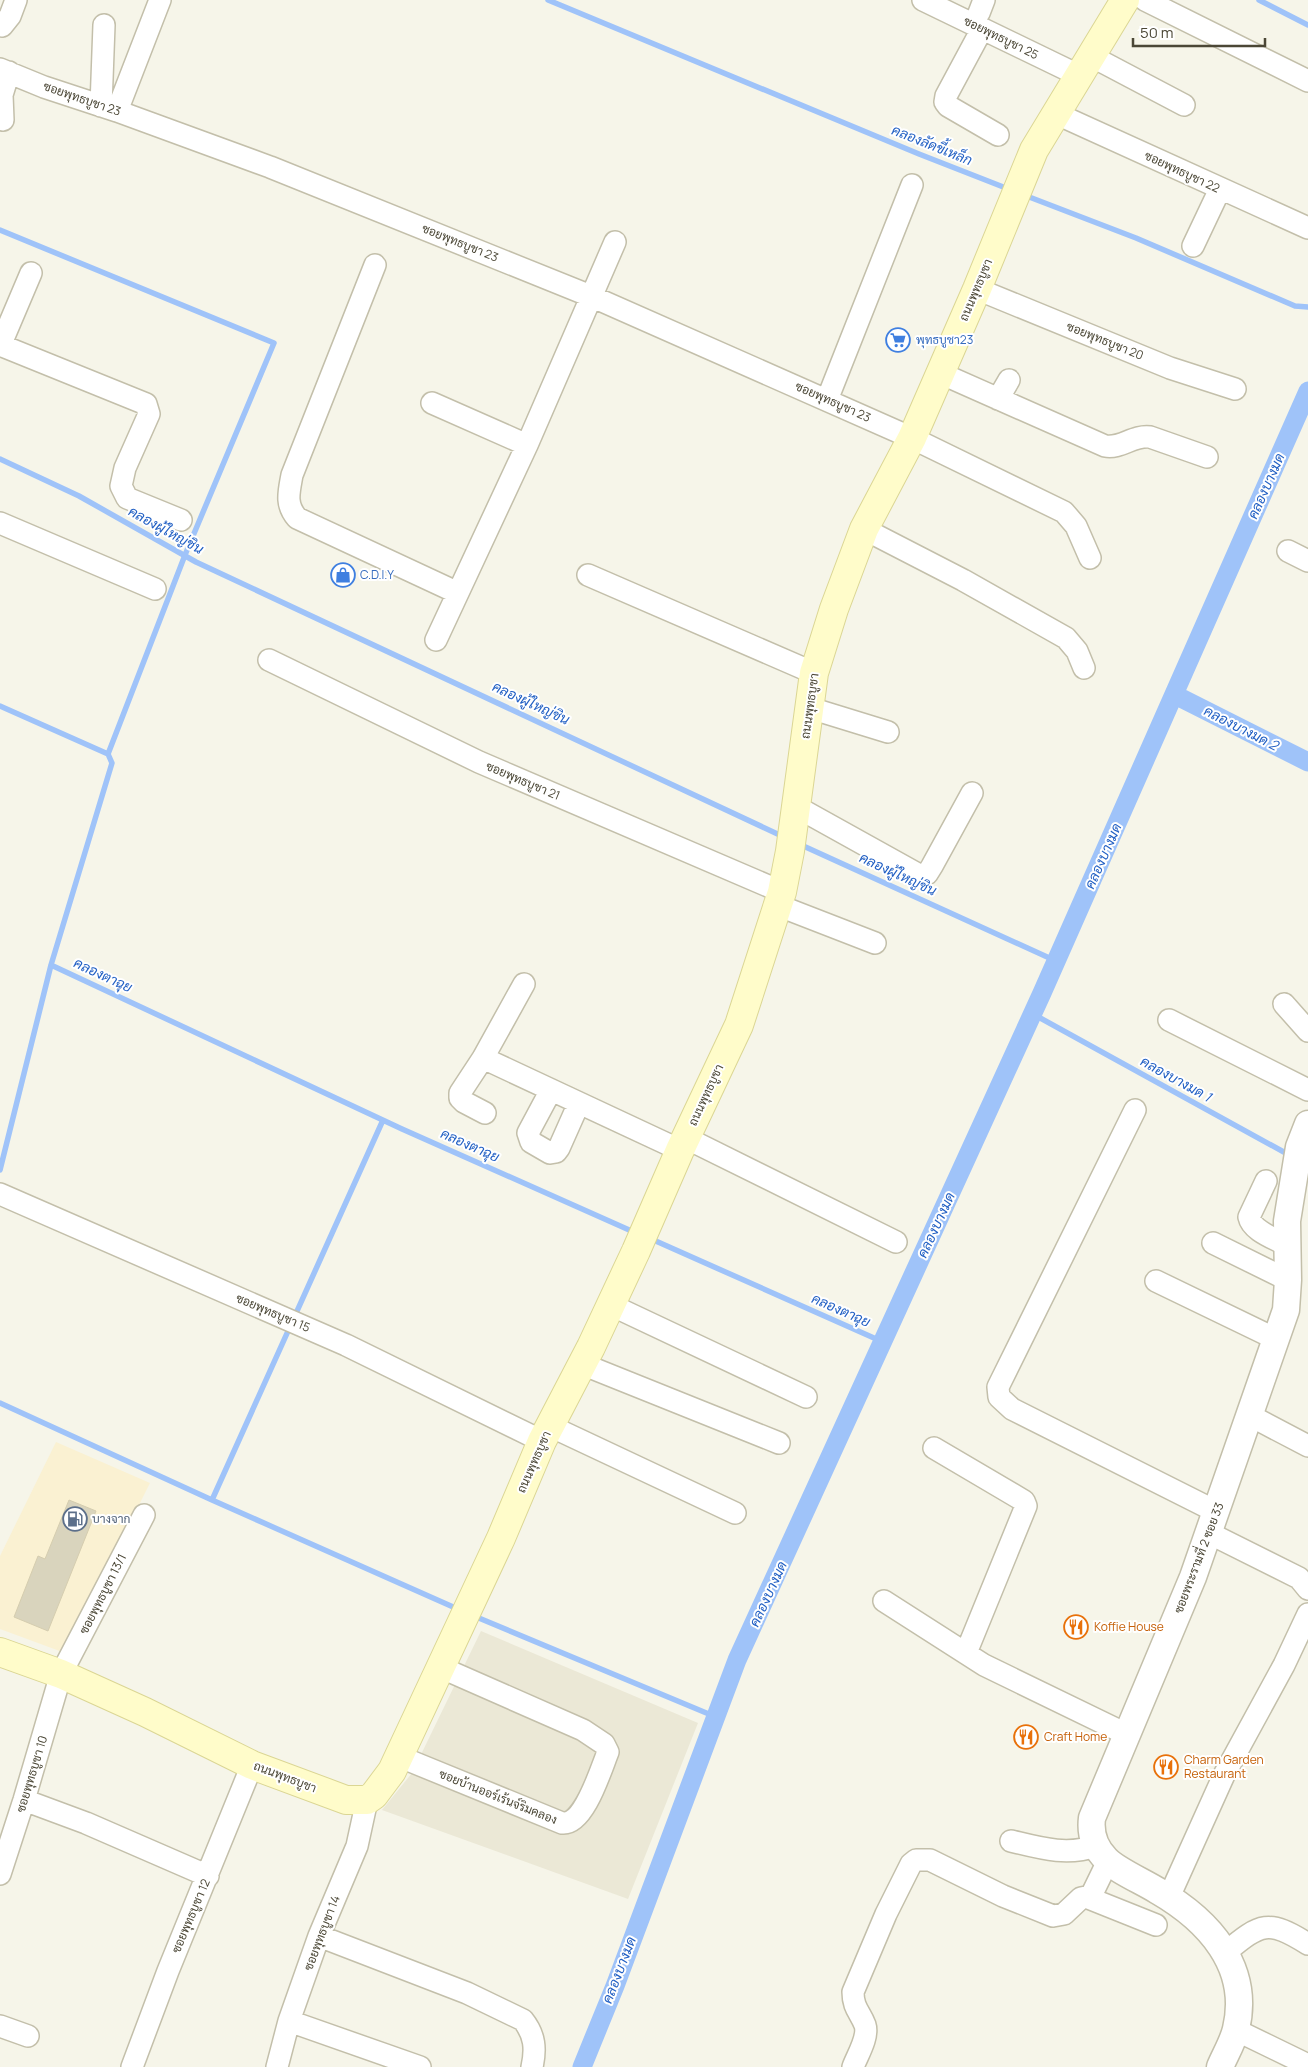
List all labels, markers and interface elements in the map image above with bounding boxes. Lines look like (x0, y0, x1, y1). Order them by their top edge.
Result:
street label: ซอยพุทธบูชา 25 (960, 12, 1042, 64)
scale bar (1133, 15, 1266, 47)
text: 50 m (1140, 22, 1174, 43)
street label: ซอยพุทธบูชา 23 (41, 77, 123, 121)
water label: คลองลัดขี้เหล็ก (889, 117, 976, 169)
street label: ซอยพุทธบูชา 22 (1141, 147, 1223, 197)
street label: ซอยพุทธบูชา 23 (419, 219, 501, 267)
street label: ถนนพุทธบูชา (955, 256, 997, 324)
street label: ซอยพุทธบูชา 20 (1064, 317, 1146, 365)
supermarket icon: พุทธบูชา23 (885, 327, 911, 353)
place label: พุทธบูชา23 (916, 331, 973, 349)
street label: ซอยพุทธบูชา 23 (792, 377, 874, 427)
water label: คลองบางมด (1243, 450, 1288, 522)
water label: คลองผู้ใหญ่ชิน (125, 501, 207, 559)
shop icon: C.D.I.Y (330, 562, 356, 588)
place label: C.D.I.Y (360, 566, 394, 583)
street label: ถนนพุทธบูชา (796, 672, 824, 740)
water label: คลองผู้ใหญ่ชิน (489, 676, 573, 730)
water label: คลองบางมด 2 (1201, 701, 1283, 755)
street label: ซอยพุทธบูชา 21 (483, 757, 563, 805)
water label: คลองบางมด (1080, 820, 1125, 892)
water label: คลองผู้ใหญ่ชิน (856, 847, 940, 901)
water label: คลองตาฉุย (70, 953, 136, 997)
water label: คลองบางมด 1 (1137, 1051, 1216, 1107)
street label: ถนนพุทธบูชา (684, 1061, 728, 1129)
water label: คลองตาฉุย (437, 1123, 503, 1167)
water label: คลองบางมด (912, 1189, 959, 1261)
water label: คลองตาฉุย (808, 1288, 874, 1332)
street label: ซอยพุทธบูชา 15 (233, 1289, 313, 1337)
street label: ถนนพุทธบูชา (512, 1428, 556, 1496)
street label: ซอยพระรามที่ 2 ซอย 33 (1168, 1499, 1228, 1616)
fuel station icon: บางจาก (62, 1506, 88, 1532)
place label: บางจาก (92, 1510, 131, 1527)
street label: ซอยพุทธบูชา 13/1 (75, 1551, 131, 1637)
water label: คลองบางมด (744, 1558, 791, 1630)
restaurant icon: Koffie House (1063, 1614, 1089, 1640)
place label: Koffie House (1094, 1618, 1164, 1635)
restaurant icon: Craft Home (1013, 1724, 1039, 1750)
place label: Craft Home (1044, 1728, 1107, 1745)
street label: ซอยพุทธบูชา 10 (12, 1733, 52, 1815)
place label: Charm Garden Restaurant (1184, 1751, 1264, 1782)
restaurant icon: Charm Garden Restaurant (1153, 1754, 1179, 1780)
street label: ถนนพุทธบูชา (251, 1757, 319, 1797)
street label: ซอยบ้านออร์เร้นจ์ริมคลอง (437, 1765, 560, 1828)
street label: ซอยพุทธบูชา 12 (167, 1876, 215, 1956)
street label: ซอยพุทธบูชา 14 (299, 1893, 345, 1973)
water label: คลองบางมด (597, 1934, 640, 2006)

